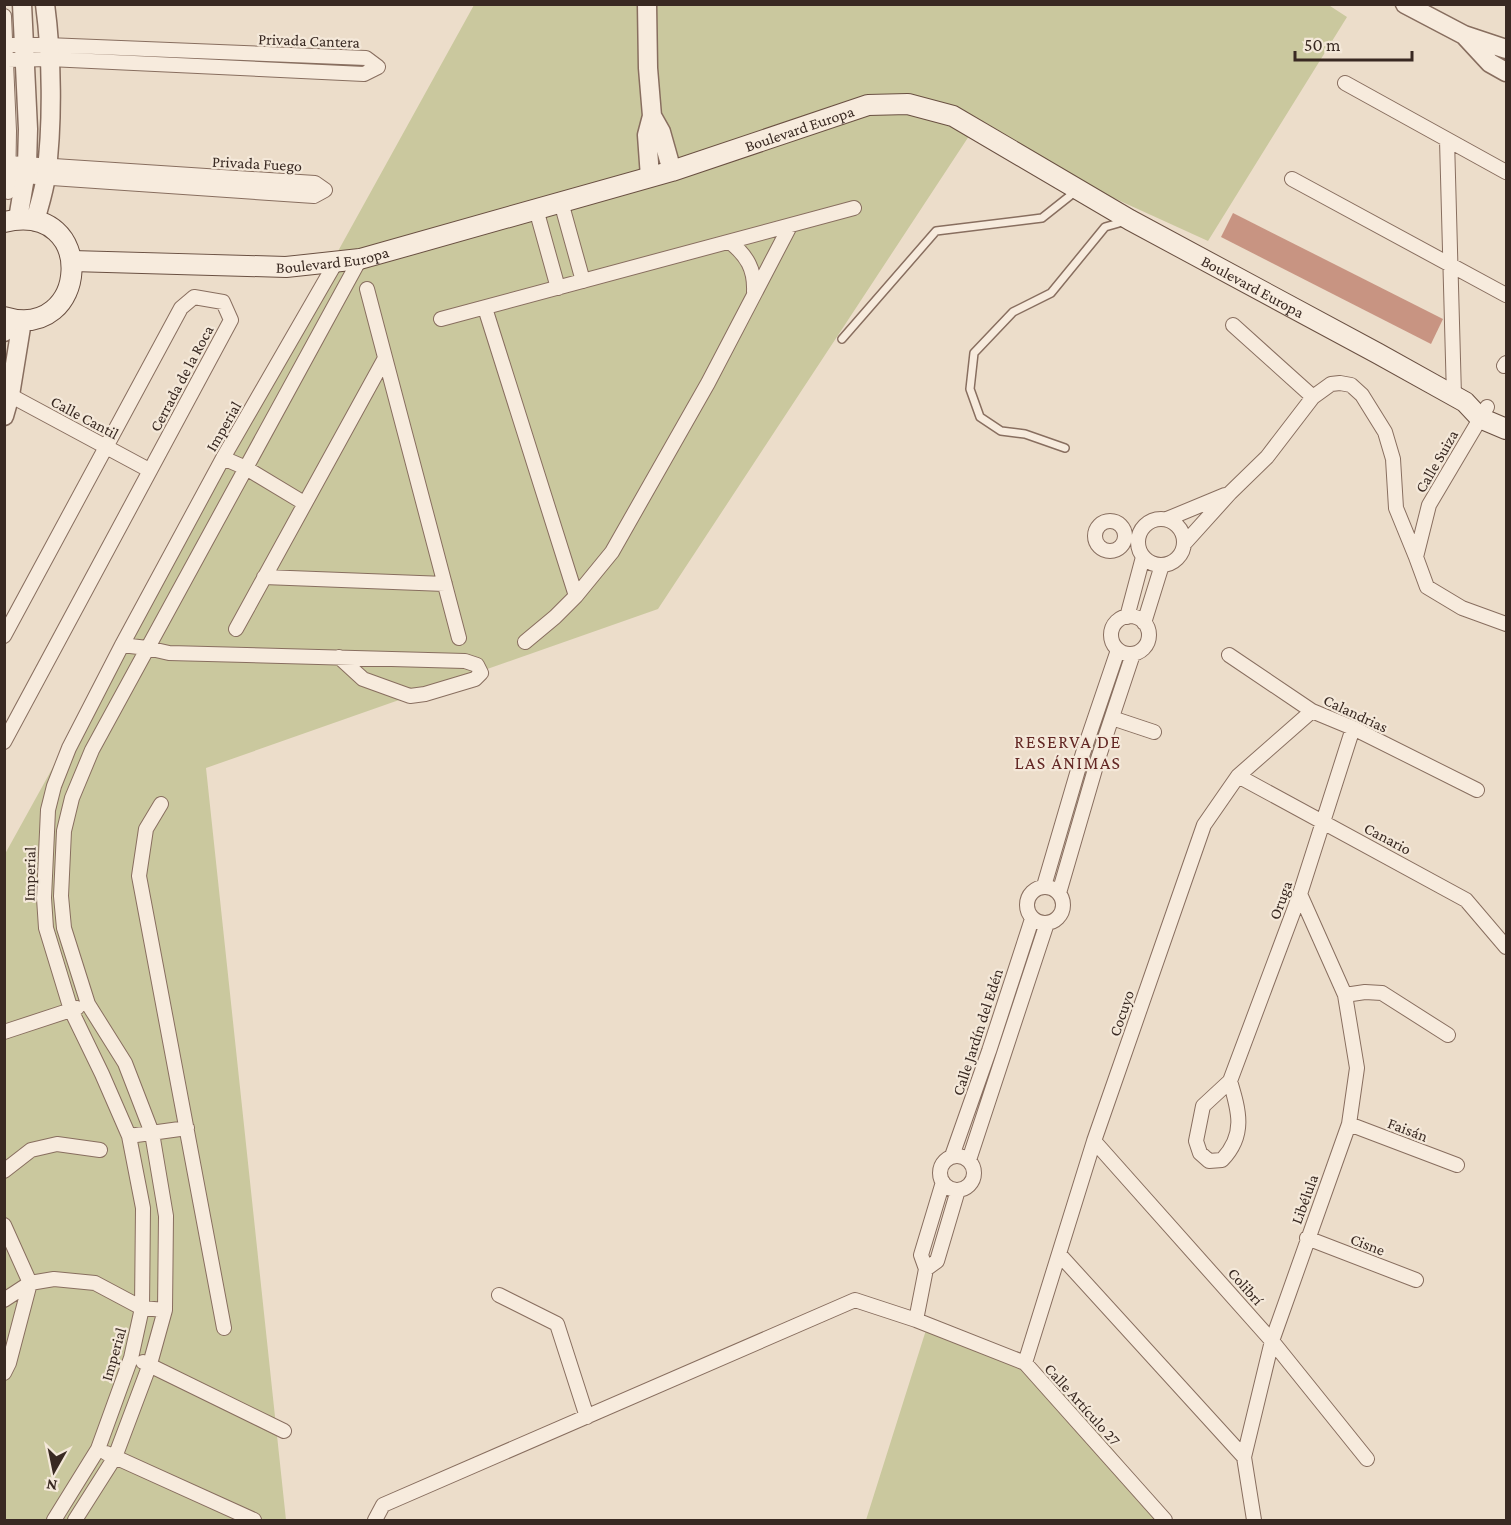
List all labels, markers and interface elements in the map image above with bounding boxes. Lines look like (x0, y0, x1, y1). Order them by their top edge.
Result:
scale bar (1295, 24, 1412, 62)
street label: Privada Cantera (258, 30, 361, 51)
text: 50 m (1304, 35, 1341, 55)
street label: Boulevard Europa (743, 102, 857, 155)
street label: Privada Fuego (211, 153, 302, 175)
street label: Boulevard Europa (276, 243, 391, 276)
street label: Boulevard Europa (1198, 252, 1307, 321)
street label: Cerrada de la Roca (146, 322, 217, 434)
street label: Calle Cantil (48, 393, 122, 442)
street label: Imperial (202, 398, 245, 455)
street label: Calle Suiza (1412, 426, 1461, 496)
street label: Calandrias (1321, 691, 1391, 736)
district label: RESERVA DE LAS ÁNIMAS (1014, 732, 1122, 773)
street label: Canario (1361, 819, 1414, 858)
street label: Imperial (21, 847, 39, 901)
street label: Oruga (1266, 878, 1296, 922)
street label: Calle Jardín del Edén (949, 966, 1007, 1098)
street label: Cocuyo (1106, 988, 1138, 1039)
street label: Faisán (1385, 1114, 1431, 1145)
street label: Libélula (1288, 1171, 1322, 1226)
street label: Cisne (1348, 1230, 1387, 1259)
street label: Colibrí (1225, 1264, 1267, 1309)
street label: Imperial (98, 1326, 130, 1383)
street label: Calle Artículo 27 (1041, 1360, 1124, 1449)
north arrow (24, 1441, 84, 1501)
text: N (45, 1476, 58, 1495)

